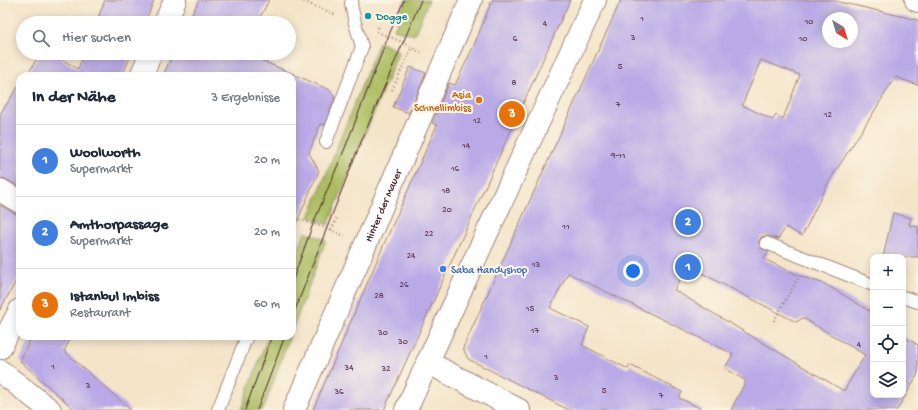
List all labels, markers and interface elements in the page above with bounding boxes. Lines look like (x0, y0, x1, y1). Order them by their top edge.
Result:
marker: Dogge (363, 11, 373, 21)
place label: Dogge (375, 12, 407, 24)
north arrow (822, 12, 858, 48)
house number: 1 (639, 14, 644, 25)
search box (16, 16, 296, 60)
house number: 10 (804, 17, 813, 28)
house number: 4 (543, 19, 548, 30)
icon: search (30, 27, 52, 49)
text: Hier suchen (62, 29, 131, 47)
house number: 3 (630, 33, 636, 44)
house number: 6 (513, 34, 518, 45)
house number: 10 (798, 34, 807, 45)
house number: 5 (618, 62, 623, 73)
house number: 8 (512, 78, 517, 89)
text: In der Nähe (32, 88, 115, 108)
place label: Asia Schnellimbiss (414, 90, 472, 115)
text: 3 Ergebnisse (211, 91, 280, 106)
marker: Asia Schnellimbiss (474, 95, 484, 105)
pin: 3 (499, 99, 525, 129)
house number: 7 (615, 100, 621, 111)
house number: 12 (823, 110, 833, 121)
house number: 12 (472, 116, 482, 127)
house number: 14 (461, 141, 471, 152)
text: Woolworth (70, 144, 141, 162)
house number: 9-11 (610, 151, 626, 162)
text: 1 (42, 153, 48, 168)
text: 20 m (254, 153, 280, 168)
text: Supermarkt (70, 162, 132, 177)
house number: 16 (450, 164, 460, 175)
street label: Hinter der Mauer (363, 167, 406, 244)
house number: 18 (441, 186, 450, 197)
house number: 20 (442, 205, 452, 216)
pin: 2 (675, 207, 701, 237)
text: Amthorpassage (70, 216, 168, 234)
house number: 11 (561, 222, 570, 233)
text: 2 (42, 225, 48, 240)
text: 20 m (254, 225, 280, 240)
house number: 22 (425, 229, 434, 240)
text: Supermarkt (70, 234, 132, 249)
house number: 24 (407, 251, 416, 262)
pin: 1 (675, 252, 701, 282)
map controls (870, 254, 906, 398)
button: + (870, 254, 906, 290)
house number: 13 (531, 260, 540, 271)
your location (623, 261, 643, 281)
marker: Saba Handyshop (438, 264, 448, 274)
place label: Saba Handyshop (451, 265, 528, 277)
house number: 26 (400, 280, 409, 291)
text: Istanbul Imbiss (70, 288, 159, 306)
button: − (870, 290, 906, 326)
house number: 28 (374, 291, 384, 302)
text: 3 (42, 297, 48, 312)
text: 60 m (254, 297, 280, 312)
house number: 15 (525, 304, 534, 315)
text: Restaurant (70, 306, 130, 321)
house number: 17 (530, 326, 539, 337)
button: locate (870, 326, 906, 362)
house number: 30 (377, 328, 388, 339)
house number: 30 (397, 337, 408, 348)
house number: 4 (857, 340, 862, 351)
house number: 1 (483, 352, 488, 363)
house number: 1 (50, 362, 55, 373)
button: layers (870, 362, 906, 398)
house number: 34 (344, 363, 354, 374)
house number: 32 (380, 364, 391, 375)
house number: 3 (553, 373, 559, 384)
house number: 3 (85, 381, 91, 392)
house number: 5 (602, 386, 607, 397)
house number: 36 (333, 387, 344, 398)
house number: 7 (658, 391, 664, 402)

